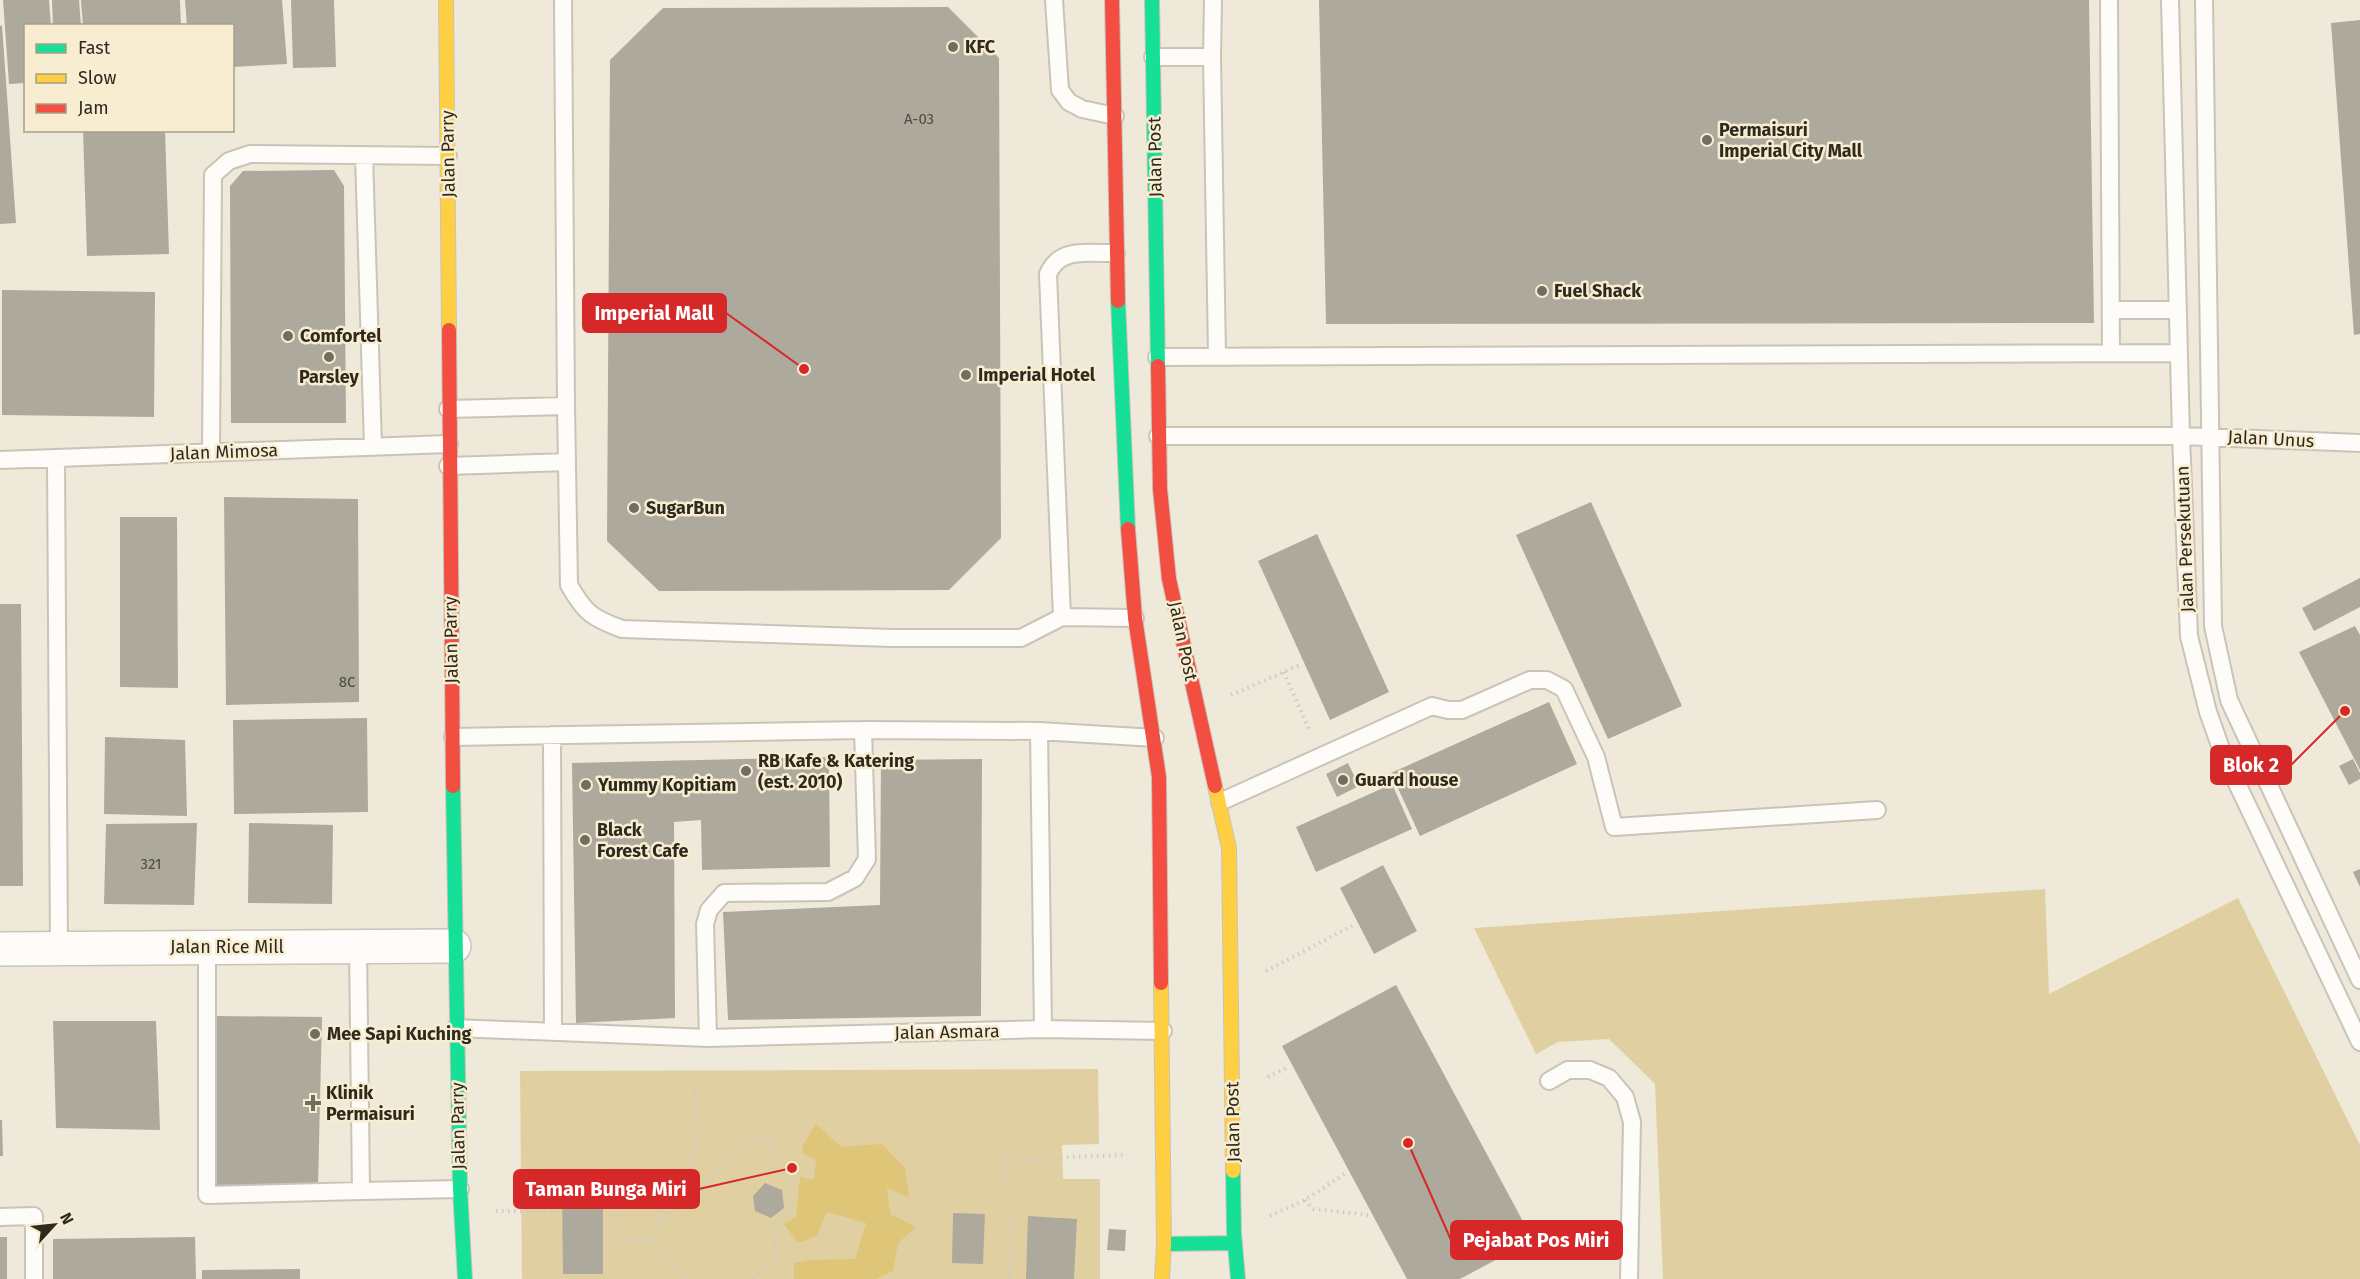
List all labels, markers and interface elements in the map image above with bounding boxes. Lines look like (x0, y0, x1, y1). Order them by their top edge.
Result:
legend (24, 24, 234, 132)
place label: KFC (965, 36, 996, 58)
text: Fast (78, 37, 111, 59)
marker: KFC (946, 40, 960, 54)
text: Slow (78, 67, 117, 89)
text: Jam (78, 97, 109, 119)
street label: Jalan Parry (436, 110, 460, 198)
house number: A-03 (904, 110, 934, 128)
street label: Jalan Post (1143, 116, 1167, 198)
place label: Permaisuri Imperial City Mall (1719, 119, 1863, 162)
marker: Permaisuri Imperial City Mall (1700, 133, 1714, 147)
place label: Fuel Shack (1554, 280, 1642, 302)
marker: Fuel Shack (1535, 284, 1549, 298)
callout: Imperial Mall (583, 294, 726, 332)
text: Imperial Mall (594, 301, 714, 325)
place label: Comfortel (300, 325, 382, 347)
marker: Comfortel (281, 329, 295, 343)
marker: Parsley (322, 350, 336, 364)
place label: Imperial Hotel (978, 364, 1096, 386)
place label: Parsley (299, 366, 360, 388)
marker: Imperial Hotel (959, 368, 973, 382)
street label: Jalan Unus (2227, 426, 2315, 452)
street label: Jalan Mimosa (169, 439, 279, 465)
street label: Jalan Persekutuan (2171, 465, 2199, 613)
place label: SugarBun (646, 497, 725, 519)
marker: SugarBun (627, 501, 641, 515)
street label: Jalan Parry (439, 596, 463, 684)
street label: Jalan Post (1164, 599, 1202, 683)
house number: 8C (339, 673, 356, 691)
callout: Blok 2 (2211, 746, 2291, 784)
place label: RB Kafe & Katering (est. 2010) (758, 750, 914, 793)
text: Blok 2 (2223, 753, 2279, 777)
marker: RB Kafe & Katering (est. 2010) (739, 764, 753, 778)
place label: Guard house (1355, 769, 1458, 791)
marker: Guard house (1336, 773, 1350, 787)
place label: Yummy Kopitiam (597, 774, 736, 796)
marker: Yummy Kopitiam (579, 778, 593, 792)
place label: Black Forest Cafe (597, 819, 688, 862)
marker: Black Forest Cafe (578, 833, 592, 847)
house number: 321 (141, 855, 161, 873)
street label: Jalan Rice Mill (170, 936, 284, 958)
street label: Jalan Asmara (894, 1020, 1000, 1044)
place label: Mee Sapi Kuching (327, 1023, 471, 1045)
marker: Mee Sapi Kuching (308, 1027, 322, 1041)
street label: Jalan Post (1221, 1081, 1245, 1163)
place label: Klinik Permaisuri (326, 1082, 415, 1125)
street label: Jalan Parry (446, 1082, 470, 1170)
marker: Klinik Permaisuri (304, 1094, 322, 1112)
callout: Taman Bunga Miri (514, 1170, 699, 1208)
text: Taman Bunga Miri (525, 1177, 687, 1201)
north arrow (24, 1195, 84, 1255)
text: N (56, 1209, 78, 1227)
callout: Pejabat Pos Miri (1451, 1221, 1622, 1259)
text: Pejabat Pos Miri (1463, 1228, 1609, 1252)

